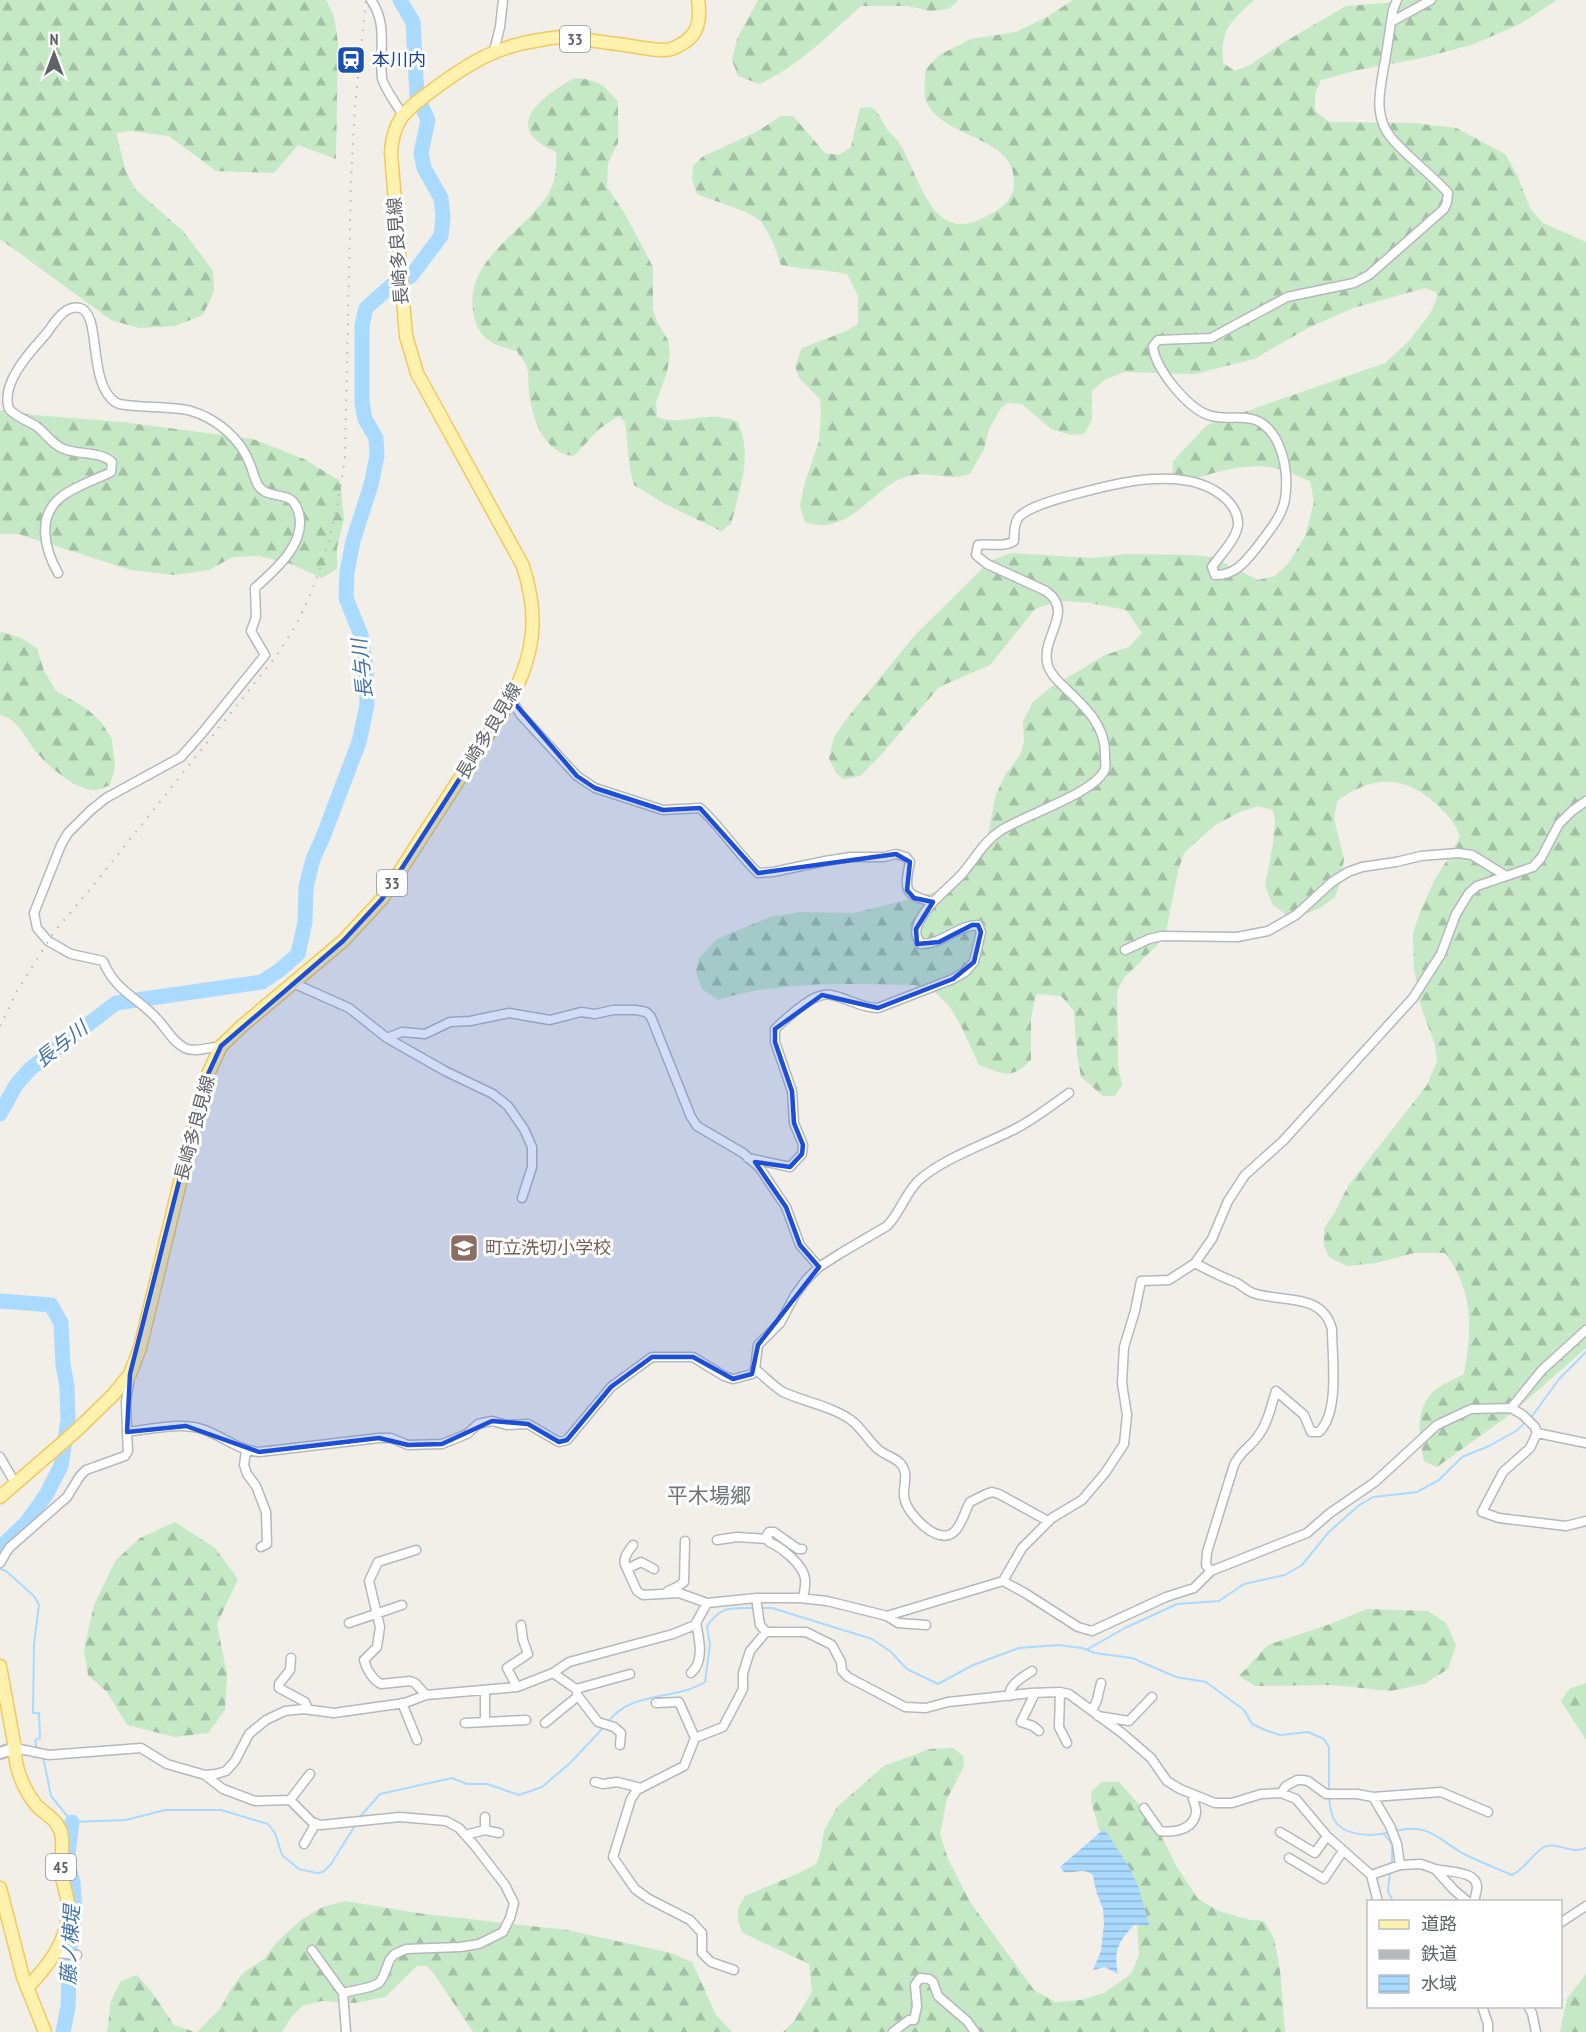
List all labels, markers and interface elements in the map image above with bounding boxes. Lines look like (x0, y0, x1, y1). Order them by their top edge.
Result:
north arrow (24, 24, 84, 84)
road number: 33 (560, 26, 590, 52)
text: N (50, 29, 58, 49)
station icon: 本川内 (335, 44, 367, 76)
place label: 本川内 (372, 48, 426, 71)
street label: 長崎多良見線 (382, 196, 413, 306)
water label: 長与川 (346, 636, 378, 700)
street label: 長崎多良見線 (451, 679, 526, 783)
road number: 33 (377, 870, 407, 896)
water label: 長与川 (29, 1014, 94, 1073)
street label: 長崎多良見線 (169, 1073, 220, 1183)
school or university icon: 町立洗切小学校 (448, 1232, 480, 1264)
place label: 町立洗切小学校 (485, 1236, 611, 1259)
district label: 平木場郷 (667, 1482, 751, 1509)
road number: 45 (46, 1854, 76, 1880)
legend (1367, 1900, 1562, 2008)
water label: 藤ノ棟堤 (55, 1902, 85, 1986)
text: 道路 (1421, 1912, 1457, 1935)
text: 鉄道 (1421, 1942, 1457, 1965)
text: 水域 (1421, 1972, 1457, 1995)

